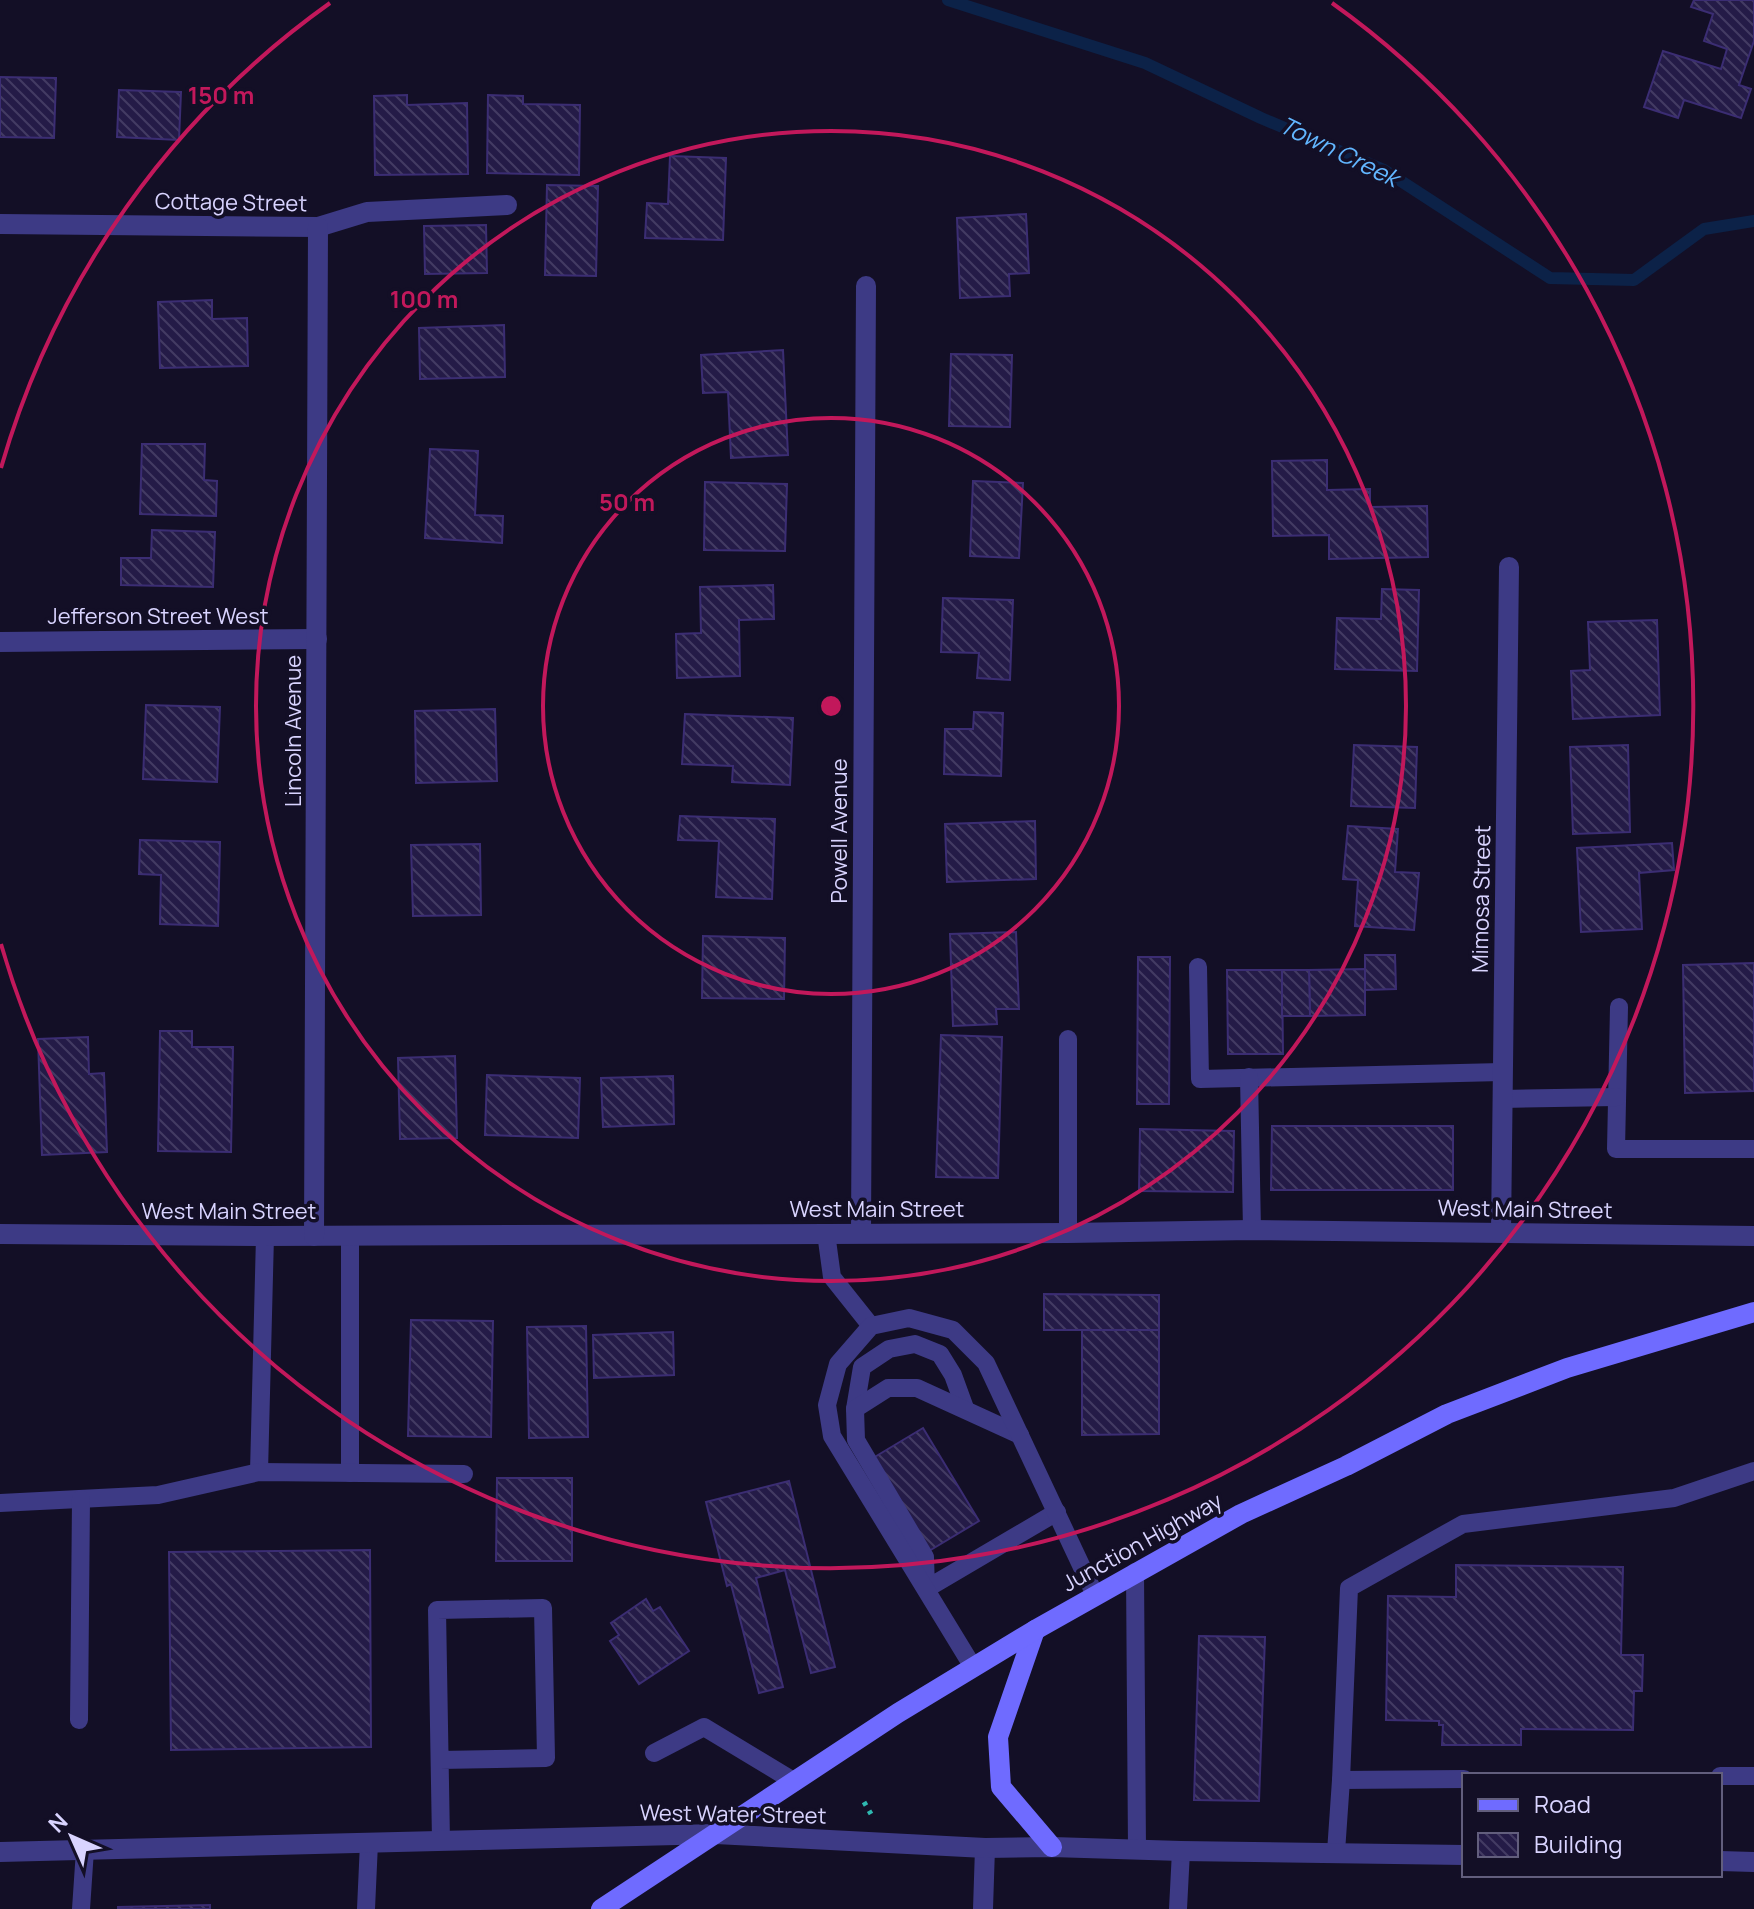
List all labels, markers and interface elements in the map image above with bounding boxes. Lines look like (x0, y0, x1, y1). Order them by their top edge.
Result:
text: 150 m (188, 78, 254, 111)
water label: Town Creek (1274, 108, 1408, 195)
street label: Cottage Street (155, 186, 308, 218)
text: 100 m (390, 282, 458, 315)
text: 50 m (599, 485, 655, 518)
street label: Jefferson Street West (47, 601, 269, 631)
street label: Lincoln Avenue (278, 655, 308, 807)
centre of rings (817, 692, 845, 720)
street label: Powell Avenue (824, 758, 854, 904)
street label: Mimosa Street (1465, 825, 1497, 973)
street label: West Main Street (1437, 1192, 1613, 1226)
street label: West Main Street (790, 1194, 965, 1224)
street label: West Main Street (142, 1196, 317, 1226)
street label: Junction Highway (1057, 1485, 1228, 1598)
legend (1462, 1773, 1722, 1877)
text: Road (1534, 1787, 1591, 1820)
north arrow (32, 1797, 112, 1877)
street label: West Water Street (639, 1797, 827, 1831)
text: N (42, 1807, 74, 1839)
text: Building (1534, 1827, 1622, 1860)

